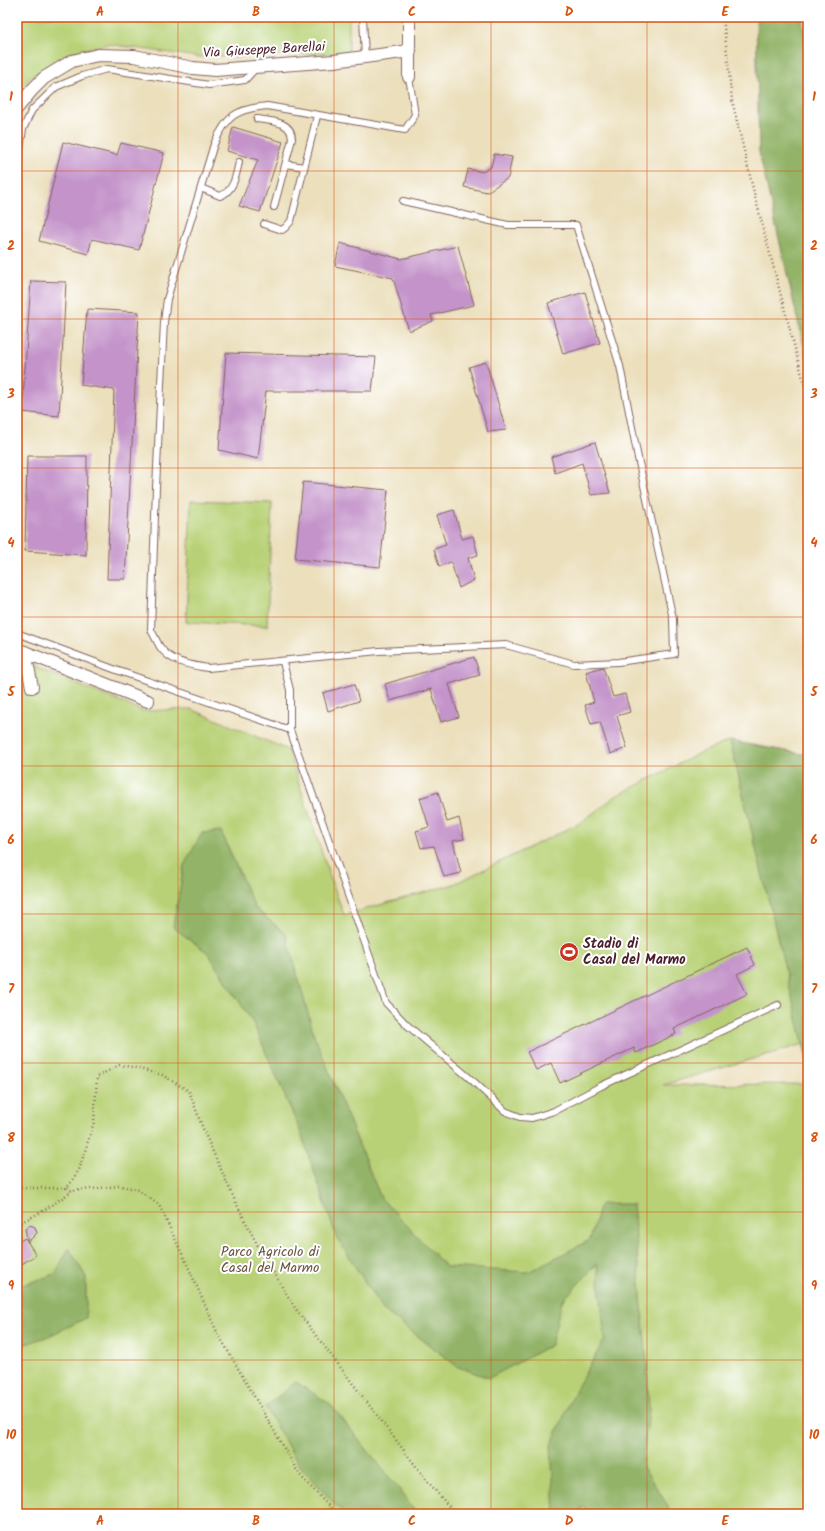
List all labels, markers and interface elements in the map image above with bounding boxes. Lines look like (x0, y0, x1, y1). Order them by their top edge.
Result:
text: A (96, 2, 104, 23)
text: B (252, 2, 260, 23)
text: C (408, 2, 416, 23)
text: D (565, 2, 574, 23)
text: E (721, 2, 729, 23)
street label: Via Giuseppe Barellai (202, 36, 326, 64)
text: 1 (9, 87, 13, 108)
text: 1 (812, 87, 816, 108)
text: 2 (7, 236, 15, 257)
text: 2 (810, 236, 818, 257)
text: 3 (6, 384, 15, 405)
text: 3 (809, 384, 818, 405)
text: 4 (7, 533, 15, 554)
text: 4 (810, 533, 818, 554)
text: 5 (7, 682, 16, 703)
text: 5 (810, 682, 819, 703)
text: 6 (7, 830, 15, 851)
text: 6 (810, 830, 818, 851)
place label: Stadio di Casal del Marmo (583, 933, 686, 971)
sports icon: Stadio di Casal del Marmo (558, 941, 580, 963)
text: 7 (8, 979, 15, 1000)
text: 7 (811, 979, 818, 1000)
text: 8 (7, 1128, 15, 1149)
text: 8 (810, 1128, 818, 1149)
park label: Parco Agricolo di Casal del Marmo (221, 1241, 320, 1279)
text: 9 (8, 1276, 15, 1297)
text: 9 (811, 1276, 818, 1297)
text: 10 (6, 1425, 17, 1446)
text: 10 (809, 1425, 820, 1446)
text: A (96, 1511, 104, 1531)
text: B (252, 1511, 260, 1531)
text: C (408, 1511, 416, 1531)
text: D (565, 1511, 574, 1531)
text: E (721, 1511, 729, 1531)

